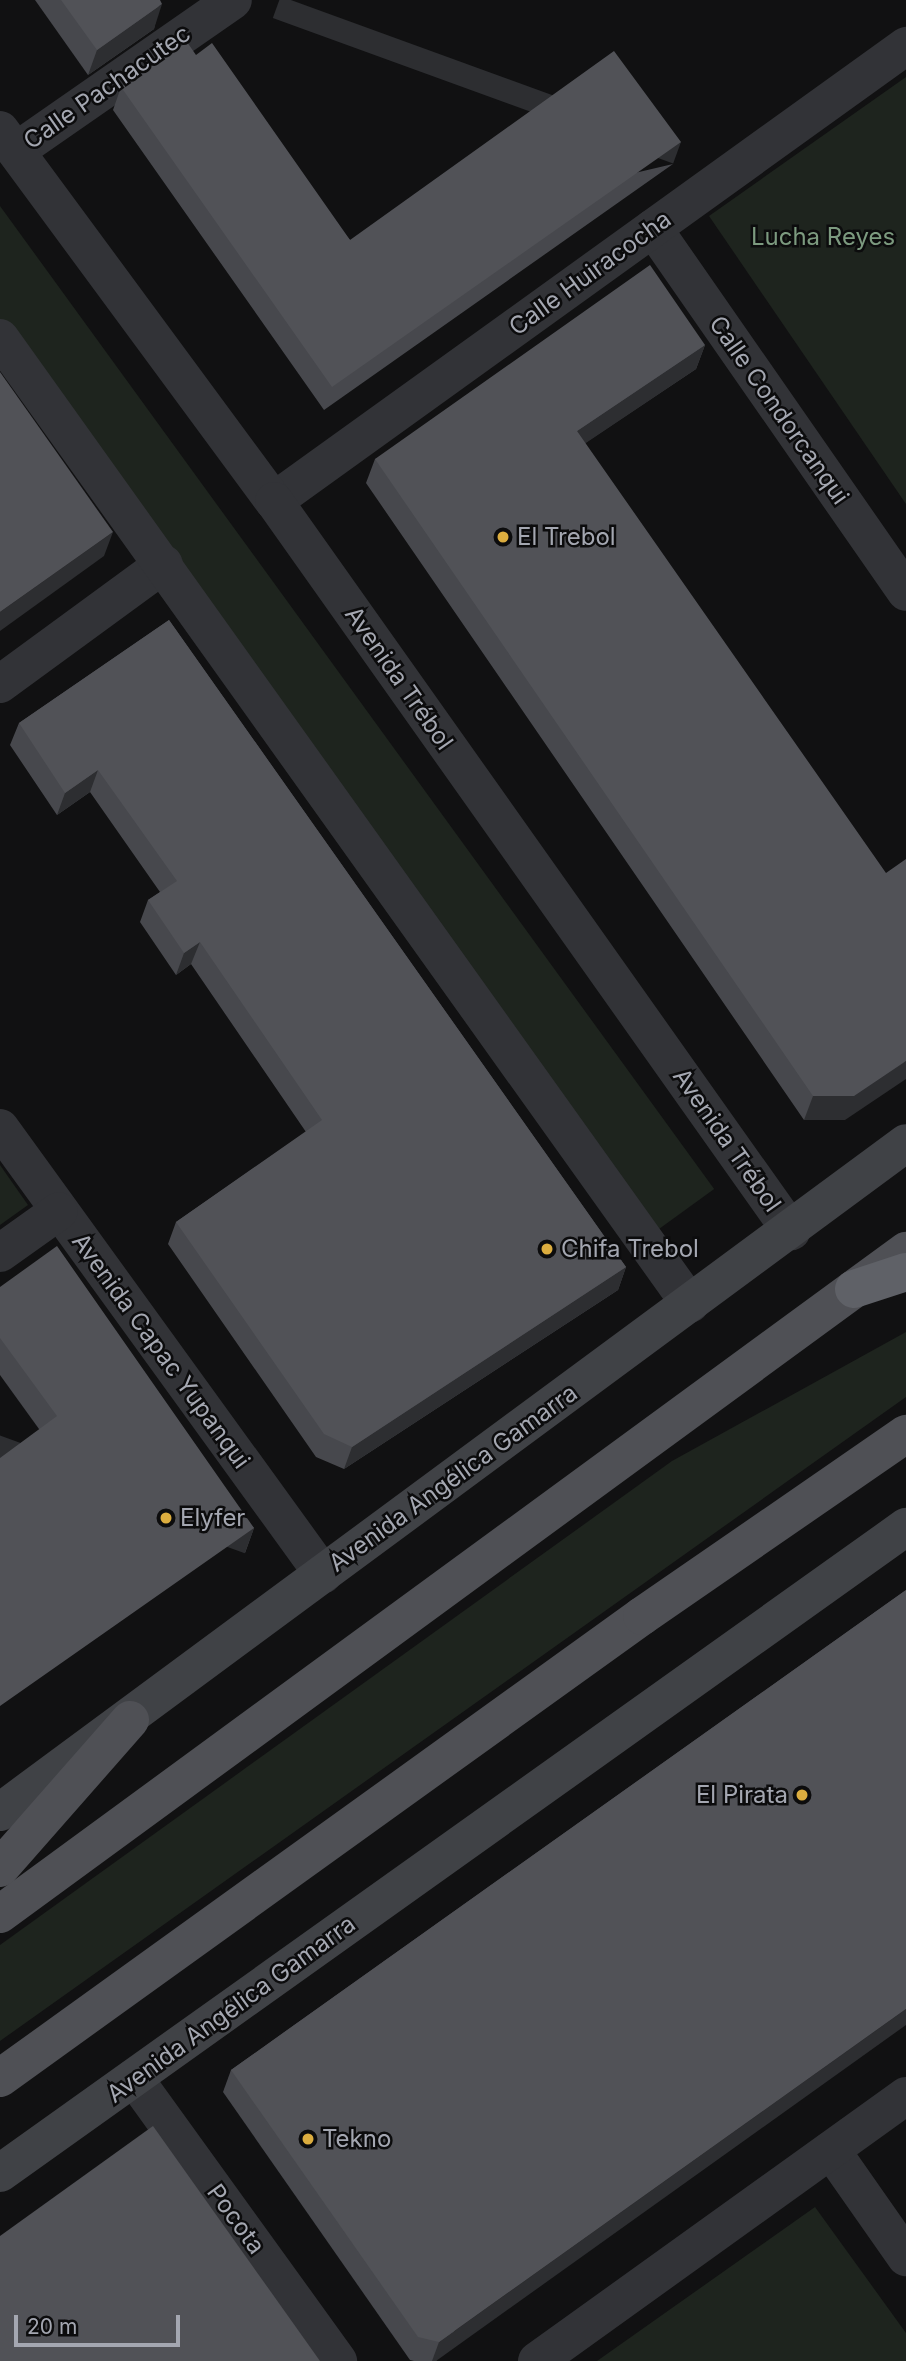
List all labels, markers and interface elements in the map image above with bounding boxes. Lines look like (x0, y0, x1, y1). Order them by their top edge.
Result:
street label: Calle Pachacutec (18, 19, 196, 155)
street label: Calle Huiracocha (503, 205, 677, 341)
park label: Lucha Reyes (751, 223, 895, 251)
street label: Calle Condorcanqui (703, 310, 855, 510)
place label: El Trebol (517, 523, 616, 551)
marker: El Trebol (495, 529, 511, 545)
street label: Avenida Trébol (339, 601, 459, 755)
street label: Avenida Trébol (667, 1063, 787, 1217)
street label: Avenida Capac Yupanqui (66, 1228, 256, 1474)
place label: Chifa Trebol (561, 1235, 699, 1263)
marker: Chifa Trebol (539, 1241, 555, 1257)
street label: Avenida Angélica Gamarra (323, 1378, 583, 1578)
place label: Elyfer (180, 1504, 245, 1532)
marker: Elyfer (158, 1510, 174, 1526)
place label: El Pirata (696, 1781, 788, 1809)
marker: El Pirata (794, 1787, 810, 1803)
street label: Avenida Angélica Gamarra (101, 1909, 361, 2109)
place label: Tekno (322, 2125, 391, 2153)
marker: Tekno (300, 2131, 316, 2147)
street label: Pocota (201, 2179, 271, 2259)
scale bar (18, 2302, 184, 2346)
text: 20 m (27, 2314, 77, 2339)

